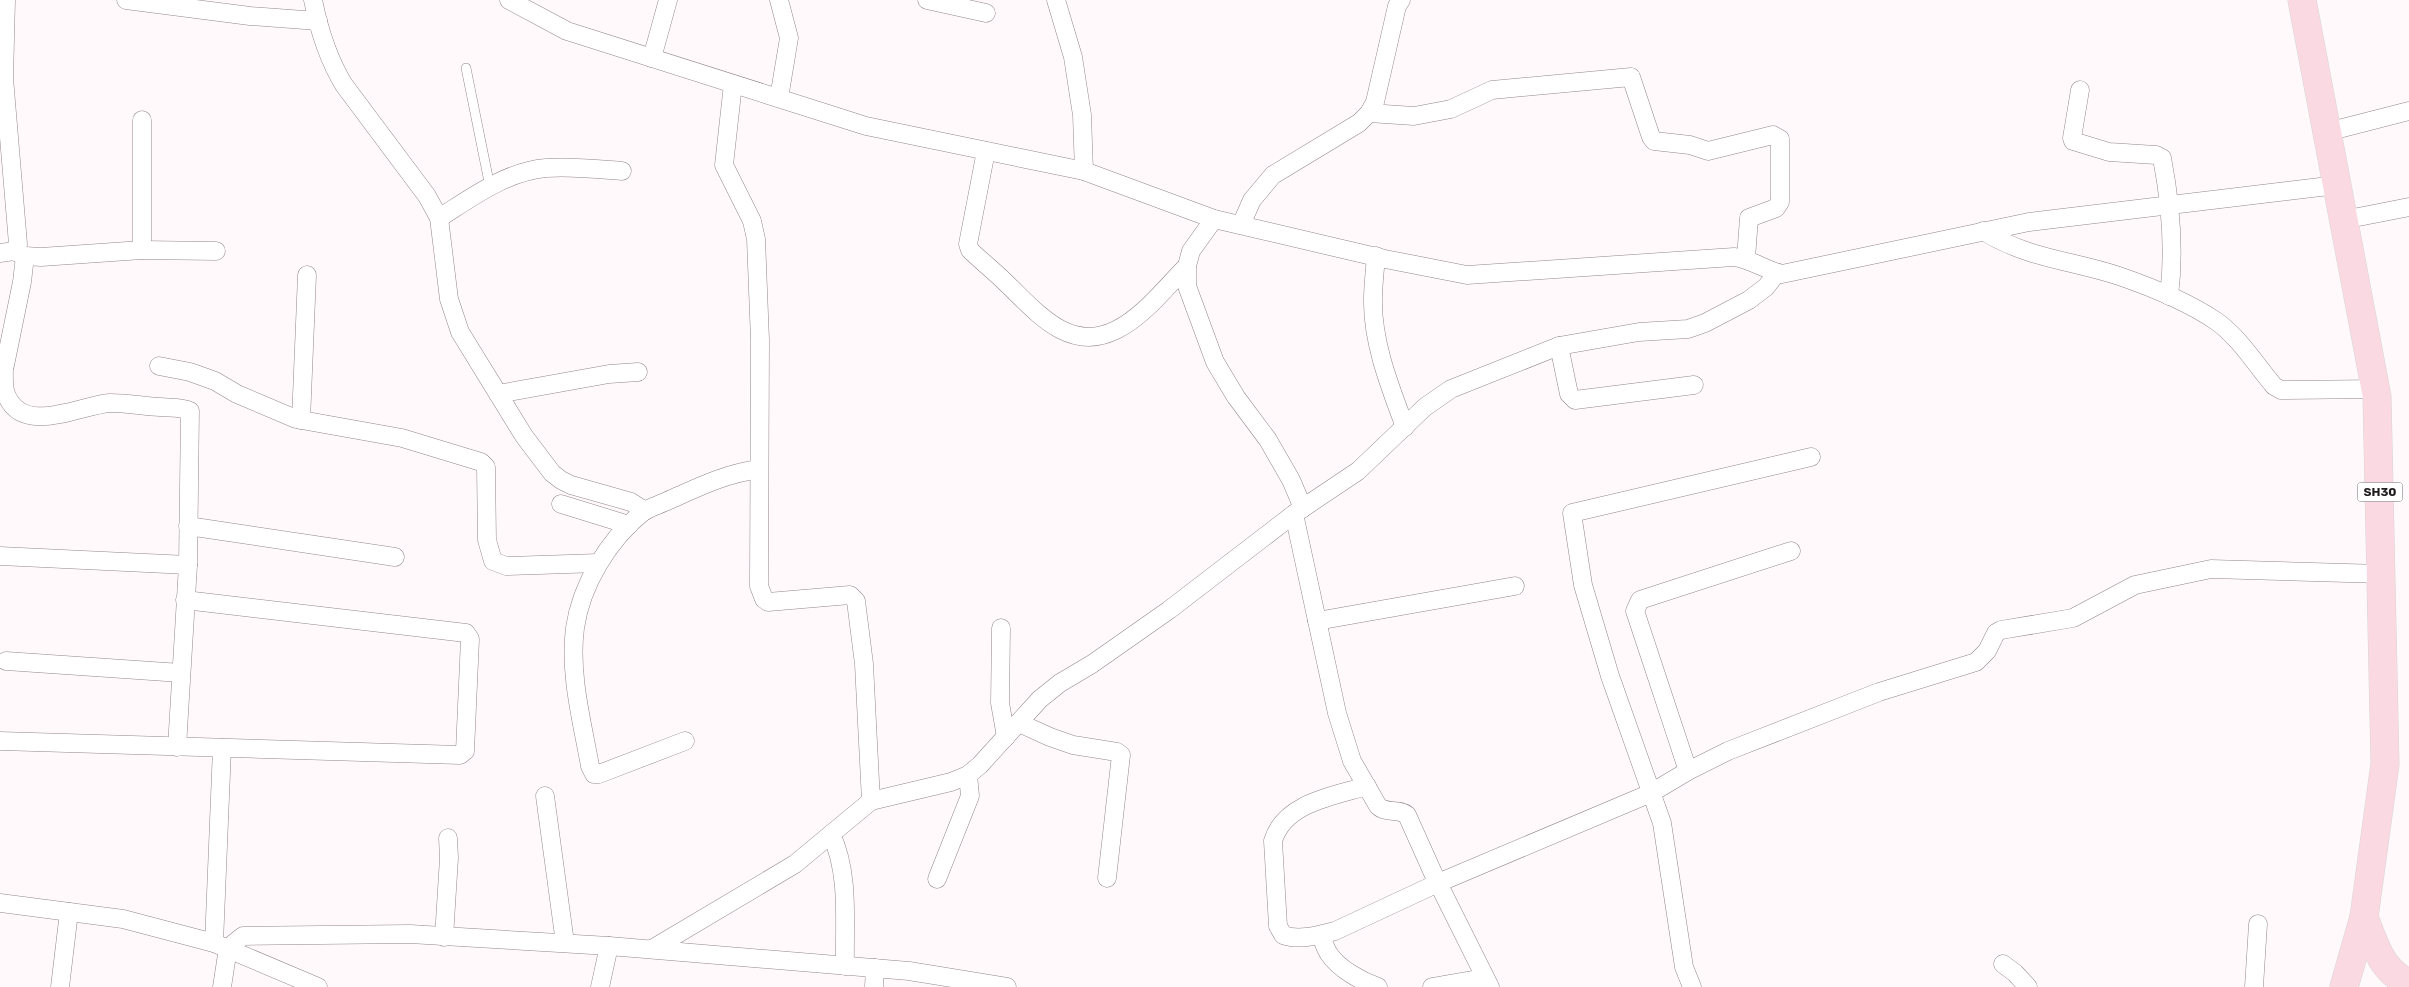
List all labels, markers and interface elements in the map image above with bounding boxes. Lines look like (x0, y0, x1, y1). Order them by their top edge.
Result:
road number: SH30 (2358, 482, 2402, 502)

